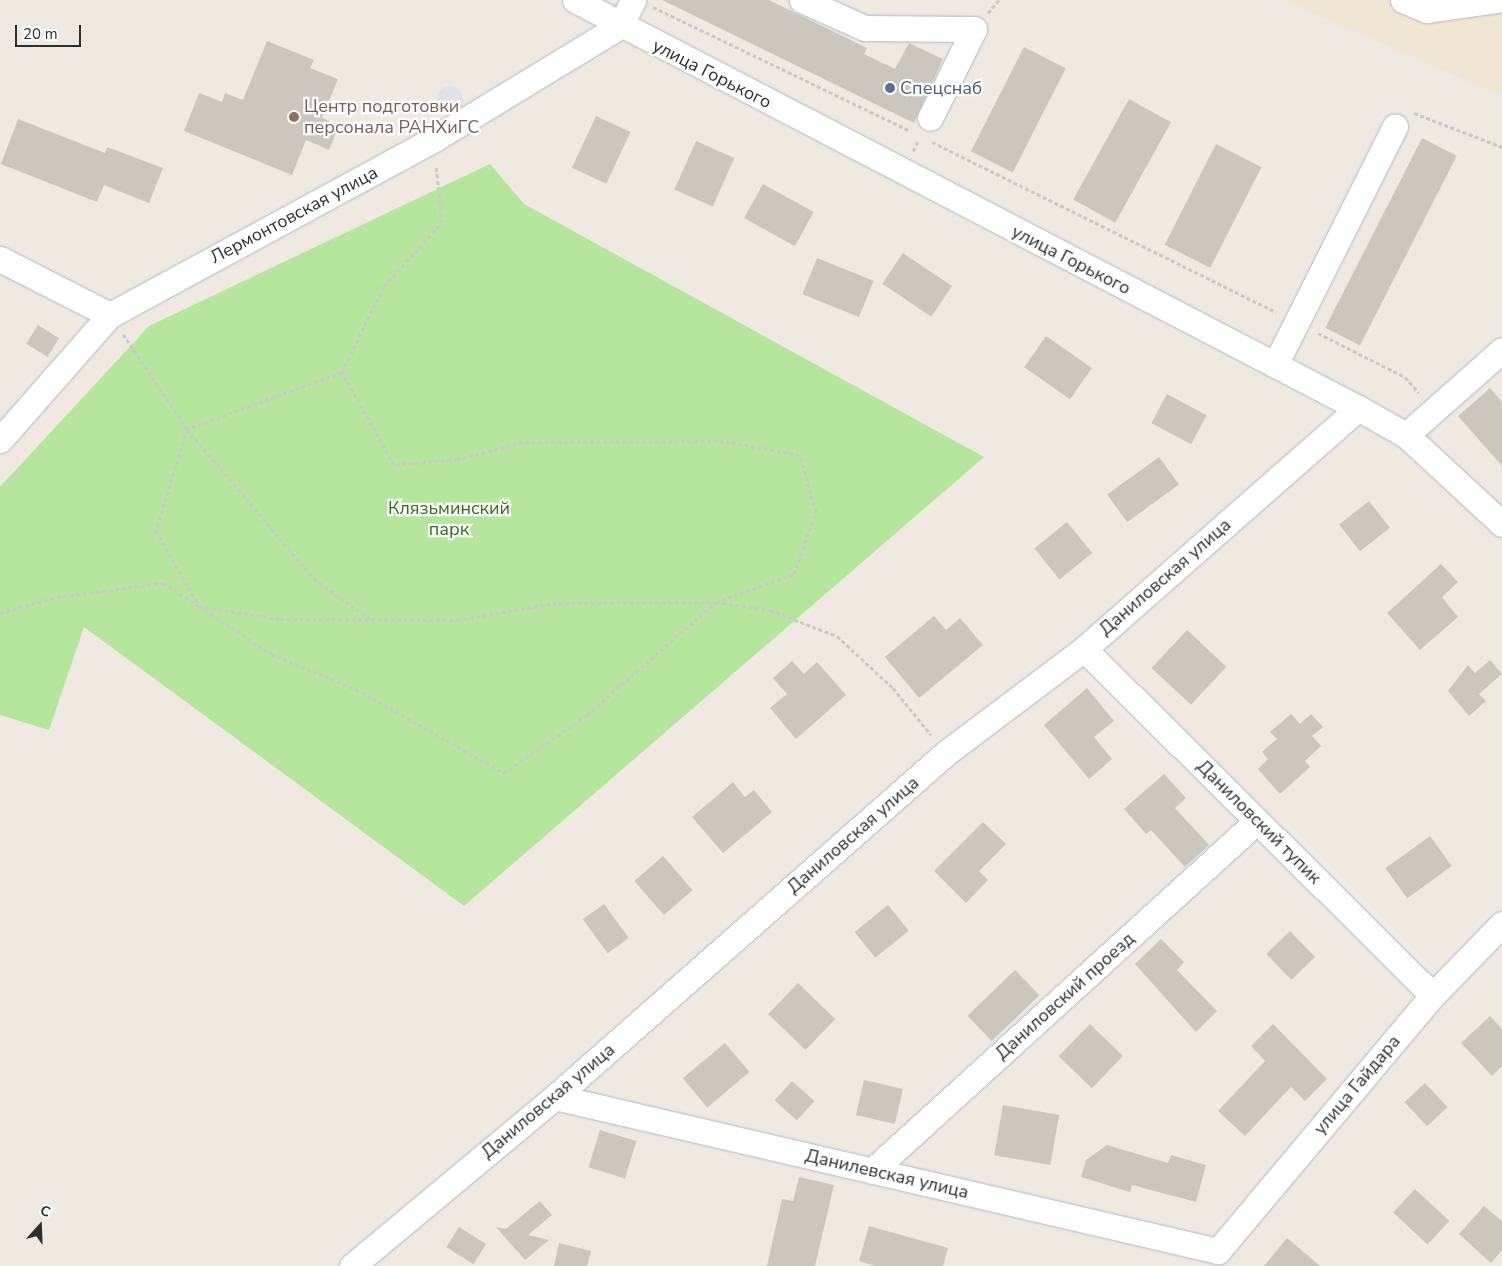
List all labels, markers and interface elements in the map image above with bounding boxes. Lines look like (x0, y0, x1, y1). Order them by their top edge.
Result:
scale bar (18, 15, 84, 47)
text: 20 m (23, 24, 58, 44)
street label: улица Горького (649, 35, 775, 113)
place label: Спецснаб (900, 77, 982, 99)
marker: Спецснаб (884, 82, 896, 94)
place label: Центр подготовки персонала РАНХиГС (304, 96, 479, 138)
marker: Центр подготовки персонала РАНХиГС (288, 111, 300, 123)
street label: Лермонтовская улица (207, 162, 381, 268)
street label: улица Горького (1008, 221, 1134, 299)
park label: Клязьминский парк (388, 498, 510, 540)
street label: Даниловская улица (1095, 514, 1235, 640)
street label: Даниловский тупик (1192, 755, 1326, 889)
street label: Даниловская улица (783, 772, 923, 898)
street label: Даниловский проезд (991, 928, 1139, 1064)
street label: улица Гайдара (1309, 1031, 1405, 1139)
street label: Даниловская улица (477, 1039, 619, 1163)
street label: Данилевская улица (803, 1145, 971, 1203)
north arrow (15, 1201, 65, 1251)
text: С (38, 1201, 53, 1222)

